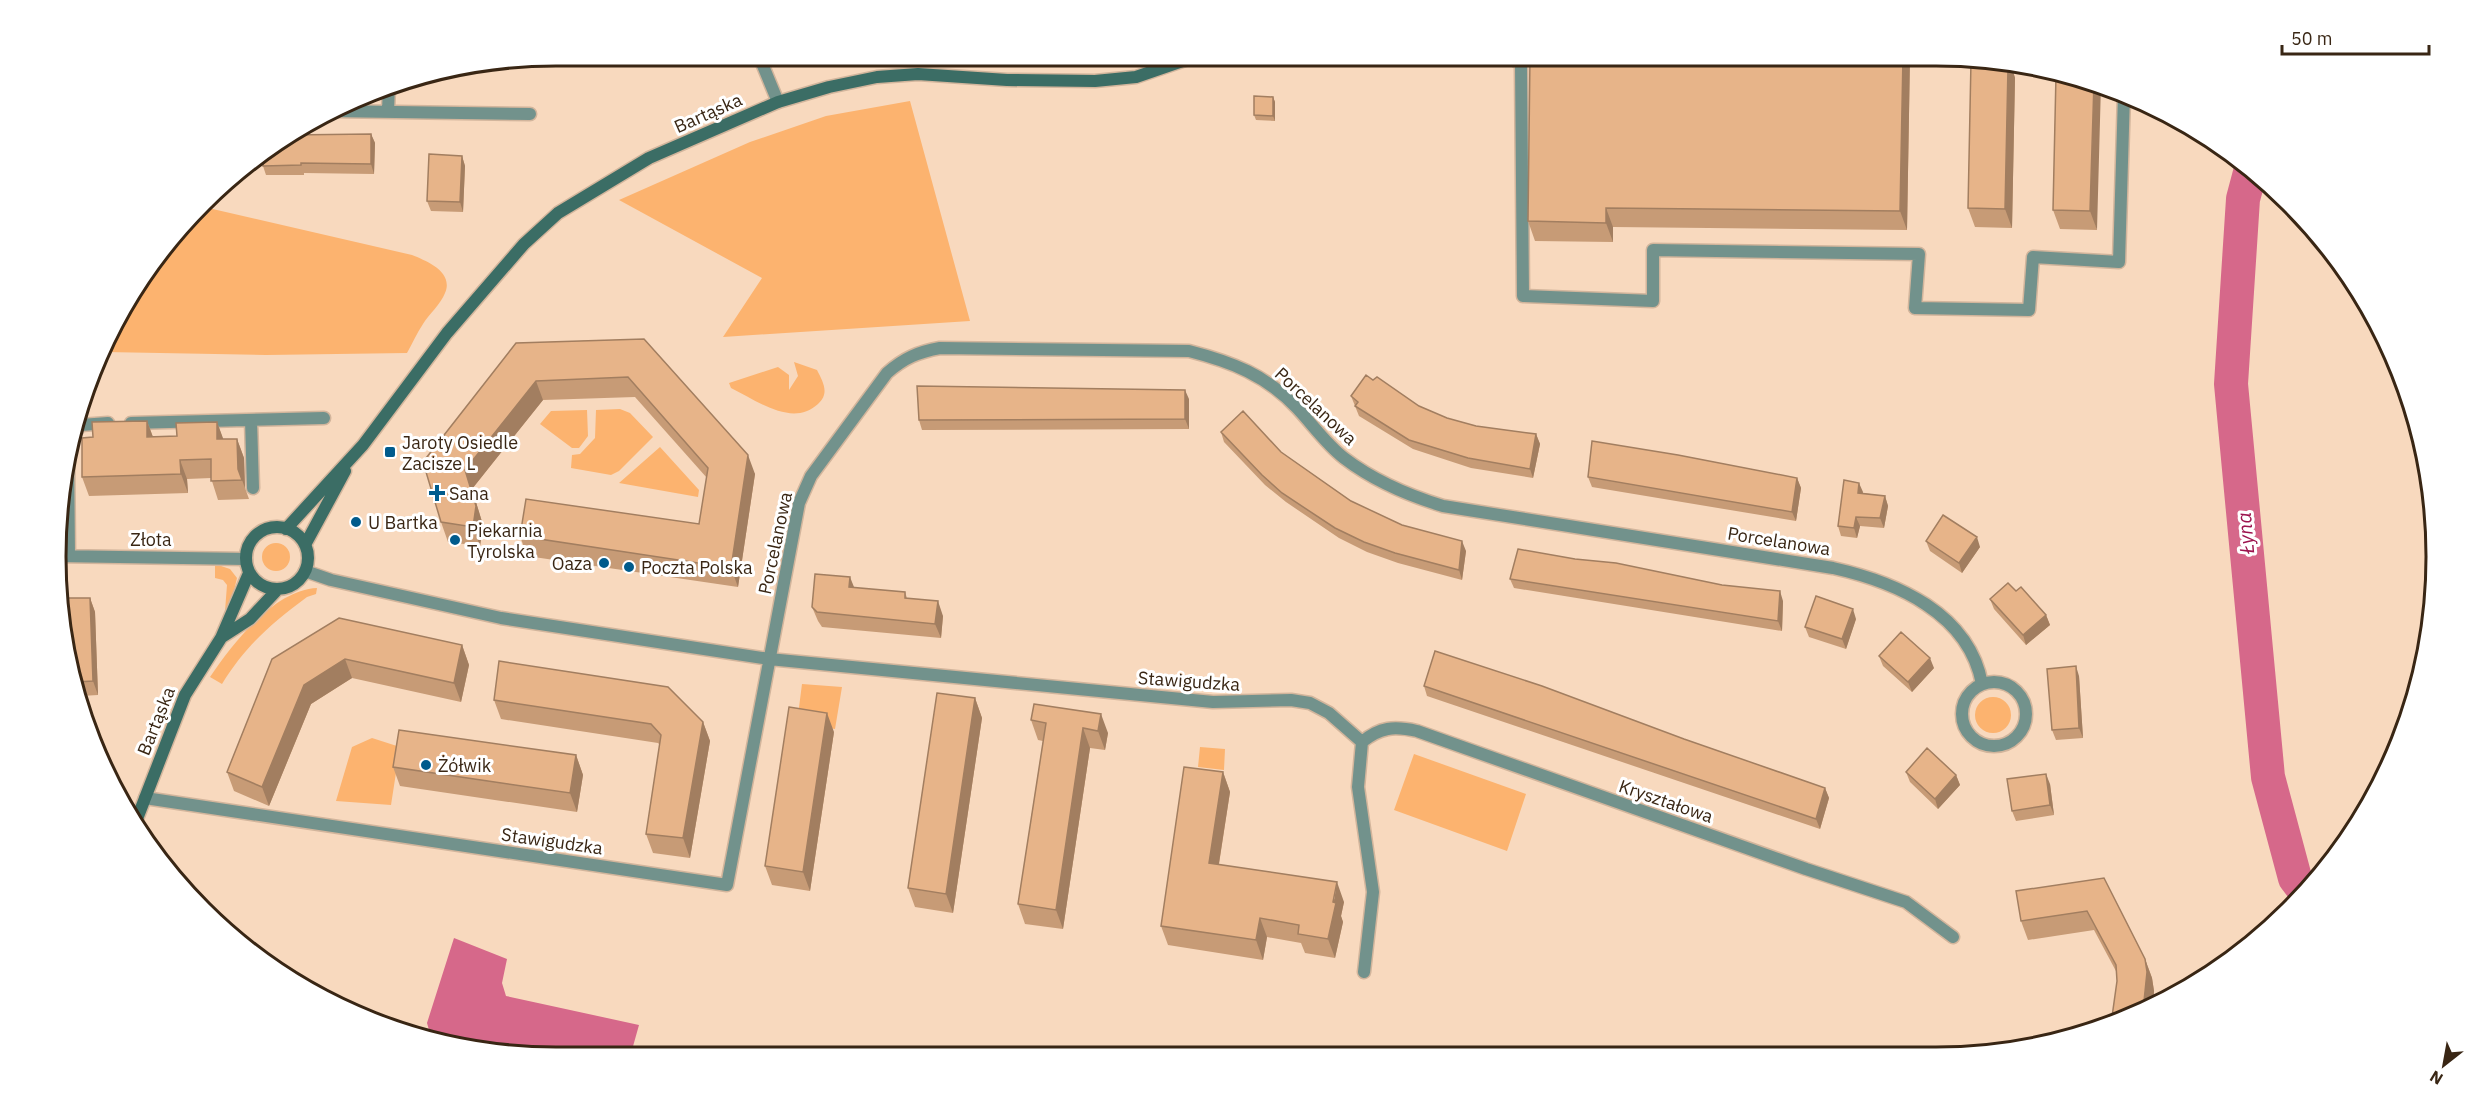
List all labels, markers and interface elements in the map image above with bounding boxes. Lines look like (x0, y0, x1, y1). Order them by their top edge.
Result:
scale bar (2282, 18, 2429, 56)
text: 50 m (2291, 27, 2333, 50)
street label: Bartąska (671, 88, 746, 138)
street label: Porcelanowa (1270, 362, 1362, 450)
place label: Jaroty Osiedle Zacisze L (402, 431, 518, 475)
marker: Jaroty Osiedle Zacisze L (383, 445, 397, 459)
place label: Sana (449, 482, 489, 505)
marker: Sana (430, 486, 444, 500)
street label: Porcelanowa (753, 489, 797, 596)
place label: U Bartka (368, 511, 438, 534)
water label: Łyna (2230, 511, 2260, 556)
marker: U Bartka (349, 515, 363, 529)
place label: Piekarnia Tyrolska (467, 519, 543, 563)
street label: Porcelanowa (1726, 522, 1833, 561)
street label: Złota (130, 528, 172, 551)
marker: Piekarnia Tyrolska (448, 533, 462, 547)
place label: Oaza (552, 552, 592, 575)
marker: Oaza (597, 556, 611, 570)
place label: Poczta Polska (641, 556, 753, 579)
marker: Poczta Polska (622, 560, 636, 574)
street label: Stawigudzka (1137, 666, 1241, 696)
street label: Bartąska (132, 683, 180, 759)
place label: Żółwik (438, 754, 492, 777)
marker: Żółwik (419, 758, 433, 772)
street label: Kryształowa (1616, 774, 1716, 828)
street label: Stawigudzka (500, 823, 605, 860)
north arrow (2414, 1035, 2474, 1095)
text: N (2426, 1066, 2446, 1089)

